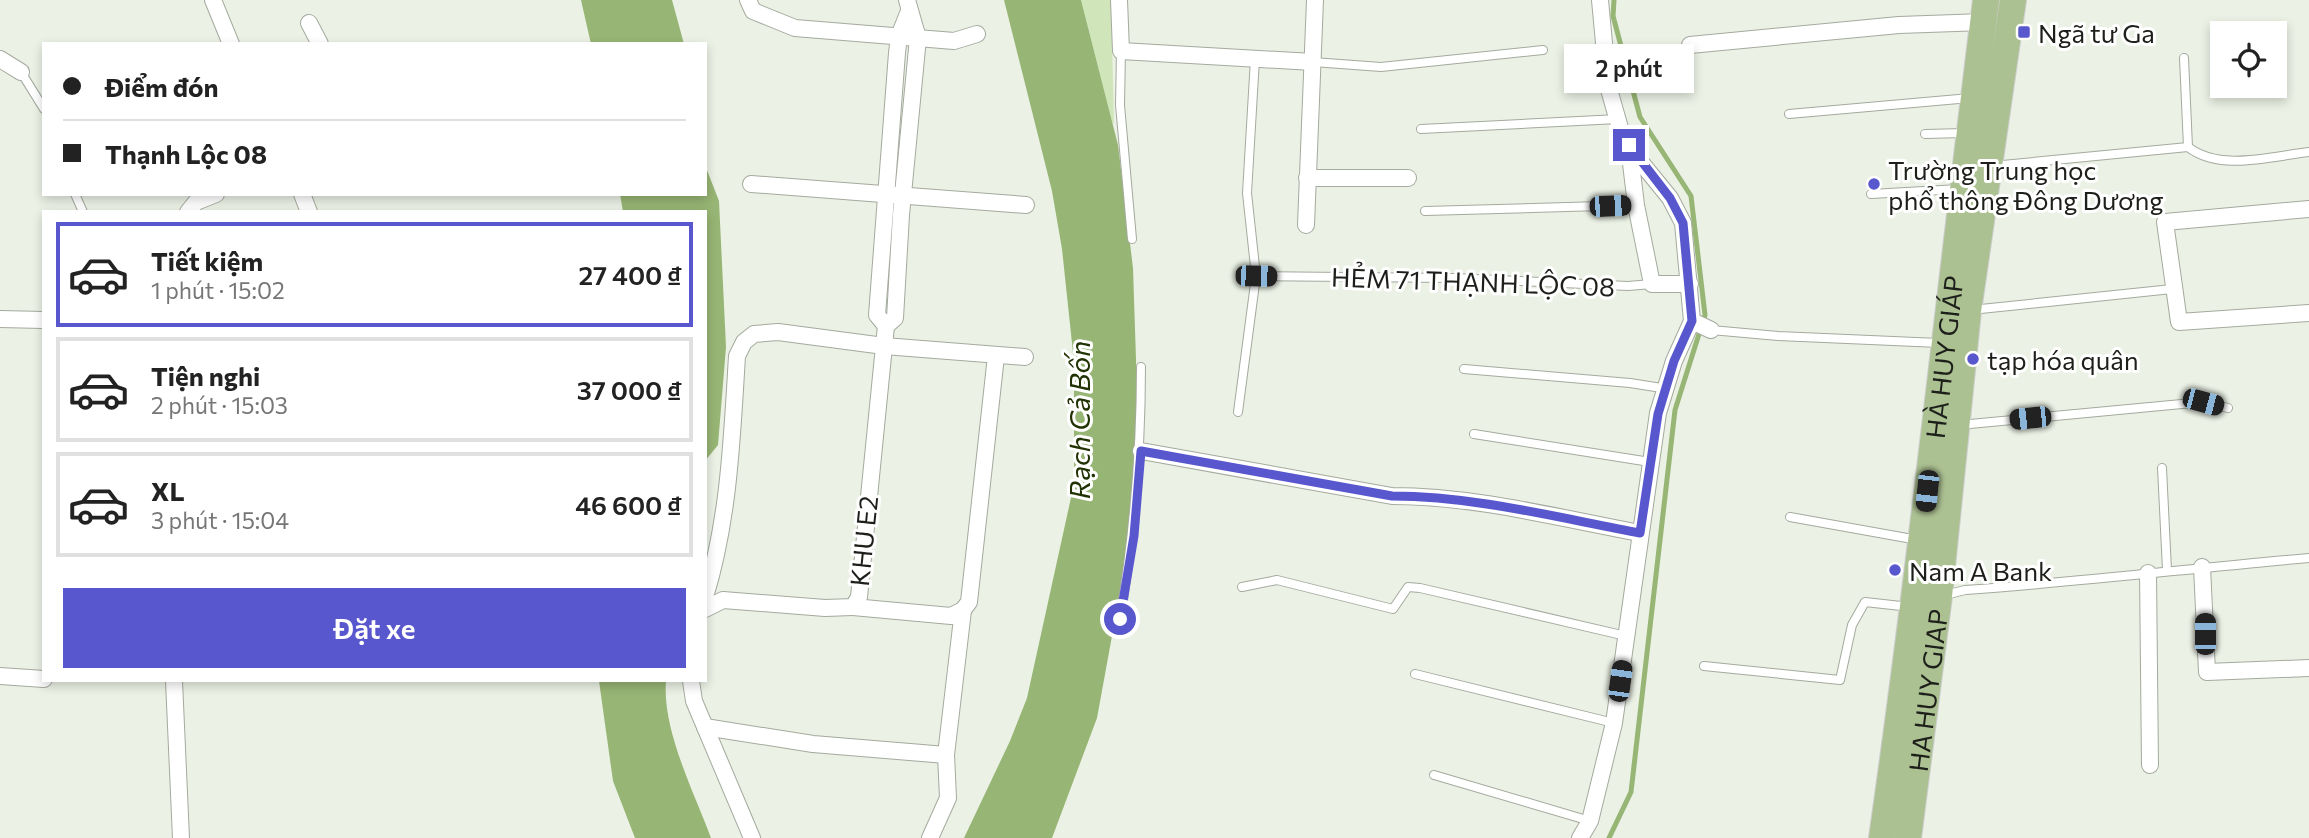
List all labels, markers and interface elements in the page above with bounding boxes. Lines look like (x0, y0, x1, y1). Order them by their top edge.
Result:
place label: Ngã tư Ga (2038, 17, 2155, 48)
map controls (2210, 21, 2287, 98)
button: locate (2210, 21, 2287, 98)
marker: Ngã tư Ga (2016, 24, 2032, 40)
callout: 2 phút (1564, 44, 1694, 92)
text: 2 phút (1596, 54, 1662, 82)
text: Điểm đón (105, 71, 218, 102)
route end (1613, 129, 1645, 161)
text: Thạnh Lộc 08 (105, 138, 267, 169)
place label: Trường Trung học phổ thông Đông Dương (1888, 154, 2164, 215)
marker: Trường Trung học phổ thông Đông Dương (1866, 176, 1882, 192)
car (1589, 195, 1632, 217)
icon: car (67, 243, 130, 306)
text: Tiết kiệm (151, 245, 263, 276)
text: 27 400 ₫ (578, 259, 682, 290)
street label: HẺM 71 THẠNH LỘC 08 (1331, 261, 1615, 301)
car (1235, 265, 1278, 287)
street label: HÀ HUY GIÁP (1918, 274, 1968, 440)
text: 1 phút · 15:02 (151, 276, 285, 304)
water label: Rạch Cả Bốn (1062, 341, 1096, 499)
place label: tạp hóa quân (1987, 344, 2139, 375)
marker: tạp hóa quân (1965, 351, 1981, 367)
icon: car (67, 358, 130, 421)
text: Tiện nghi (151, 360, 260, 391)
text: 37 000 ₫ (577, 374, 682, 405)
car (2180, 386, 2227, 418)
text: 2 phút · 15:03 (151, 391, 288, 419)
car (2009, 405, 2052, 431)
car (1915, 469, 1940, 513)
icon: car (67, 473, 130, 536)
text: XL (151, 475, 185, 506)
text: 46 600 ₫ (575, 489, 682, 520)
street label: KHU E2 (843, 494, 883, 588)
text: 3 phút · 15:04 (151, 506, 289, 534)
place label: Nam A Bank (1909, 555, 2052, 586)
marker: Nam A Bank (1887, 562, 1903, 578)
button: Đặt xe (63, 588, 686, 668)
route start (1104, 603, 1136, 635)
street label: HA HUY GIAP (1901, 607, 1953, 773)
car (2195, 613, 2216, 655)
car (1607, 659, 1634, 703)

